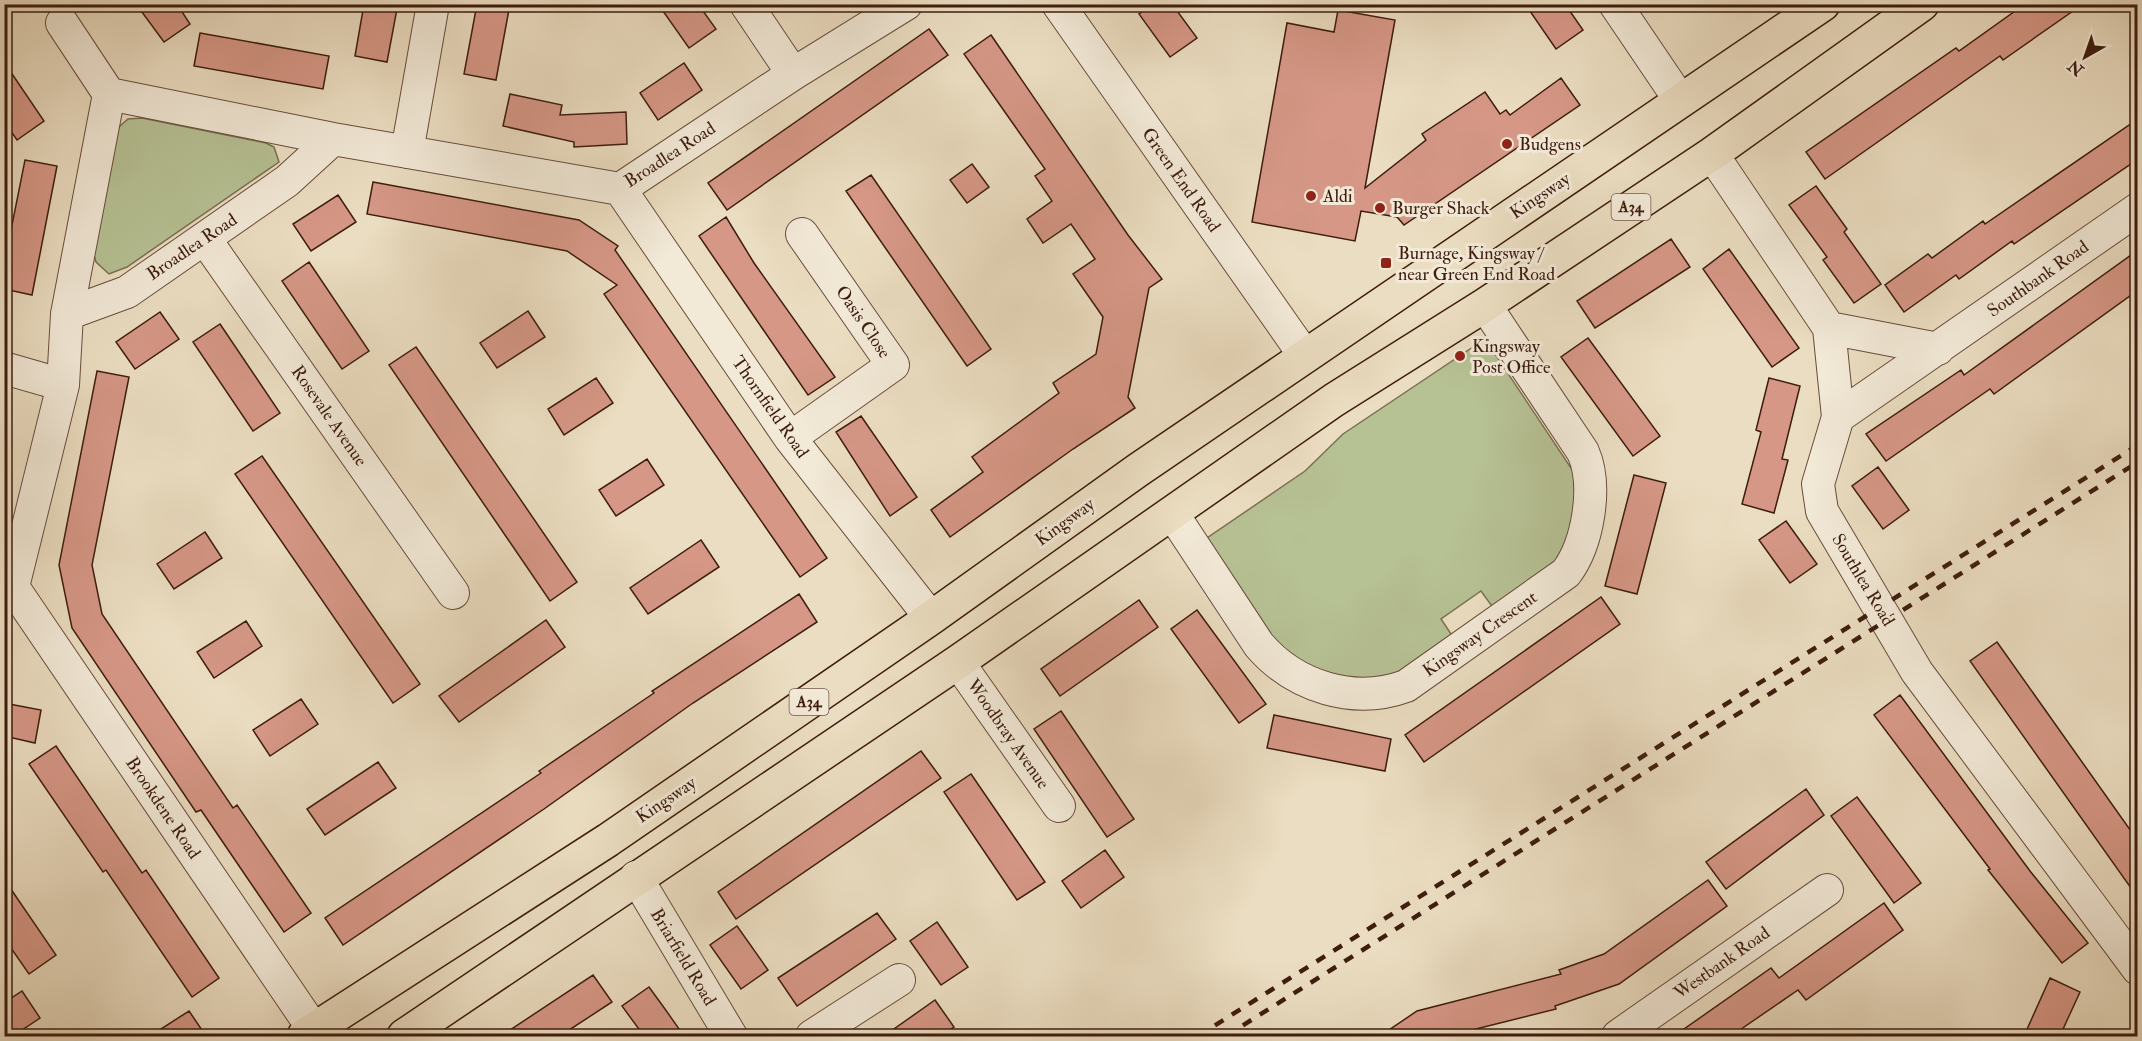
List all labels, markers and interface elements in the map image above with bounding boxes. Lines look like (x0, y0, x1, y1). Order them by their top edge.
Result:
north arrow (2055, 27, 2115, 87)
text: N (2064, 55, 2089, 81)
street label: Broadlea Road (620, 117, 720, 193)
street label: Green End Road (1136, 123, 1226, 237)
place label: Budgens (1519, 133, 1581, 156)
marker: Budgens (1500, 137, 1514, 151)
street label: Kingsway (1505, 167, 1575, 225)
place label: Aldi (1322, 185, 1353, 208)
marker: Aldi (1304, 189, 1318, 203)
road number: A34 (1612, 194, 1650, 220)
place label: Burger Shack (1392, 197, 1490, 220)
marker: Burger Shack (1373, 201, 1387, 215)
street label: Broadlea Road (142, 208, 242, 286)
street label: Southbank Road (1983, 235, 2093, 322)
place label: Burnage, Kingsway / near Green End Road (1398, 242, 1555, 286)
marker: Burnage, Kingsway / near Green End Road (1379, 256, 1393, 270)
street label: Oasis Close (830, 281, 896, 363)
place label: Kingsway Post Office (1472, 335, 1551, 379)
marker: Kingsway Post Office (1453, 349, 1467, 363)
street label: Thornfield Road (726, 351, 814, 463)
street label: Rosevale Avenue (286, 361, 373, 471)
street label: Kingsway (1031, 492, 1100, 551)
street label: Southlea Road (1826, 529, 1900, 631)
street label: Kingsway Crescent (1418, 586, 1542, 682)
street label: Woodbray Avenue (961, 674, 1055, 794)
road number: A34 (790, 689, 828, 715)
street label: Brookdene Road (120, 752, 206, 864)
street label: Kingsway (631, 771, 701, 829)
street label: Briarfield Road (645, 904, 721, 1010)
street label: Westbank Road (1669, 921, 1774, 1005)

